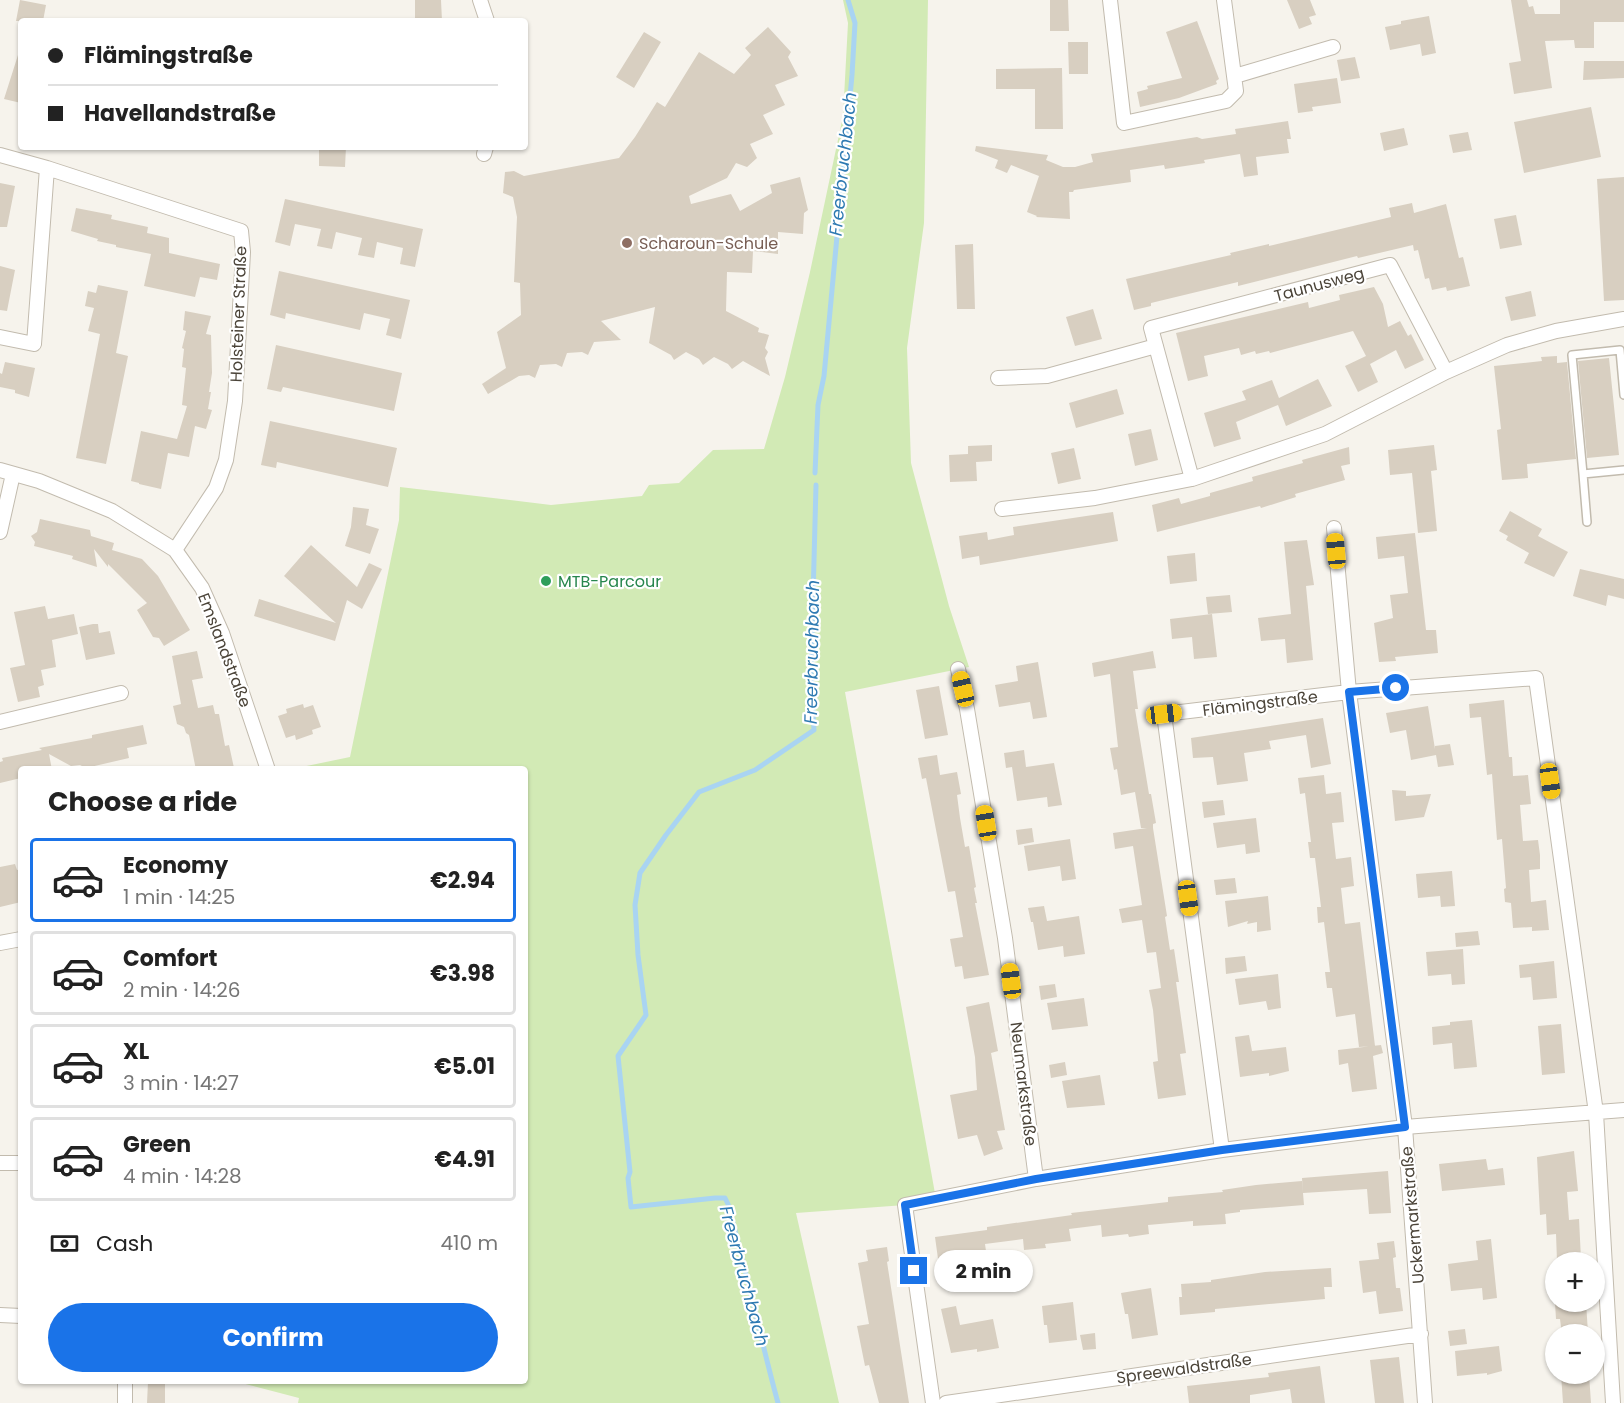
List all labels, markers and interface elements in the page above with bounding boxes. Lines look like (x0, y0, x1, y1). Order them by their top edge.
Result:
text: Flämingstraße (84, 40, 253, 71)
water label: Freerbruchbach (823, 91, 862, 237)
text: Havellandstraße (84, 98, 276, 129)
place label: Scharoun-Schule (639, 232, 778, 255)
marker: Scharoun-Schule (620, 236, 634, 250)
street label: Holsteiner Straße (225, 245, 252, 383)
street label: Taunusweg (1272, 261, 1367, 308)
car (1325, 532, 1347, 570)
place label: MTB-Parcour (558, 570, 661, 593)
marker: MTB-Parcour (539, 574, 553, 588)
water label: Freerbruchbach (798, 580, 825, 724)
street label: Emslandstraße (192, 590, 257, 711)
car (950, 669, 976, 709)
route start (1382, 674, 1409, 701)
street label: Flämingstraße (1201, 685, 1319, 722)
car (1145, 703, 1183, 725)
car (1539, 762, 1561, 800)
text: Choose a ride (48, 783, 237, 820)
car (974, 804, 998, 842)
text: Economy (123, 850, 228, 881)
icon: car (51, 853, 105, 907)
text: €2.94 (430, 865, 495, 896)
car (1177, 879, 1199, 917)
text: 1 min · 14:25 (123, 883, 235, 911)
text: Comfort (123, 943, 217, 974)
icon: car (51, 946, 105, 1000)
text: €3.98 (430, 958, 495, 989)
car (1000, 962, 1022, 1000)
text: 2 min · 14:26 (123, 976, 241, 1004)
street label: Neumarkstraße (1004, 1021, 1043, 1147)
text: XL (123, 1036, 149, 1067)
icon: car (51, 1039, 105, 1093)
text: €5.01 (434, 1051, 495, 1082)
text: 3 min · 14:27 (123, 1069, 239, 1097)
text: Green (123, 1129, 191, 1160)
icon: car (51, 1132, 105, 1186)
text: €4.91 (435, 1144, 495, 1175)
street label: Uckermarkstraße (1395, 1145, 1430, 1285)
text: 4 min · 14:28 (123, 1162, 242, 1190)
water label: Freerbruchbach (714, 1203, 775, 1349)
icon: cash (48, 1227, 81, 1260)
text: Cash (96, 1228, 153, 1259)
text: 410 m (441, 1229, 498, 1257)
callout: 2 min (935, 1250, 1034, 1292)
map controls (1545, 1252, 1605, 1384)
button: + (1545, 1252, 1605, 1312)
route end (900, 1257, 927, 1284)
text: 2 min (955, 1257, 1012, 1285)
button: Confirm (48, 1303, 498, 1372)
button: − (1545, 1324, 1605, 1384)
street label: Spreewaldstraße (1115, 1348, 1253, 1389)

